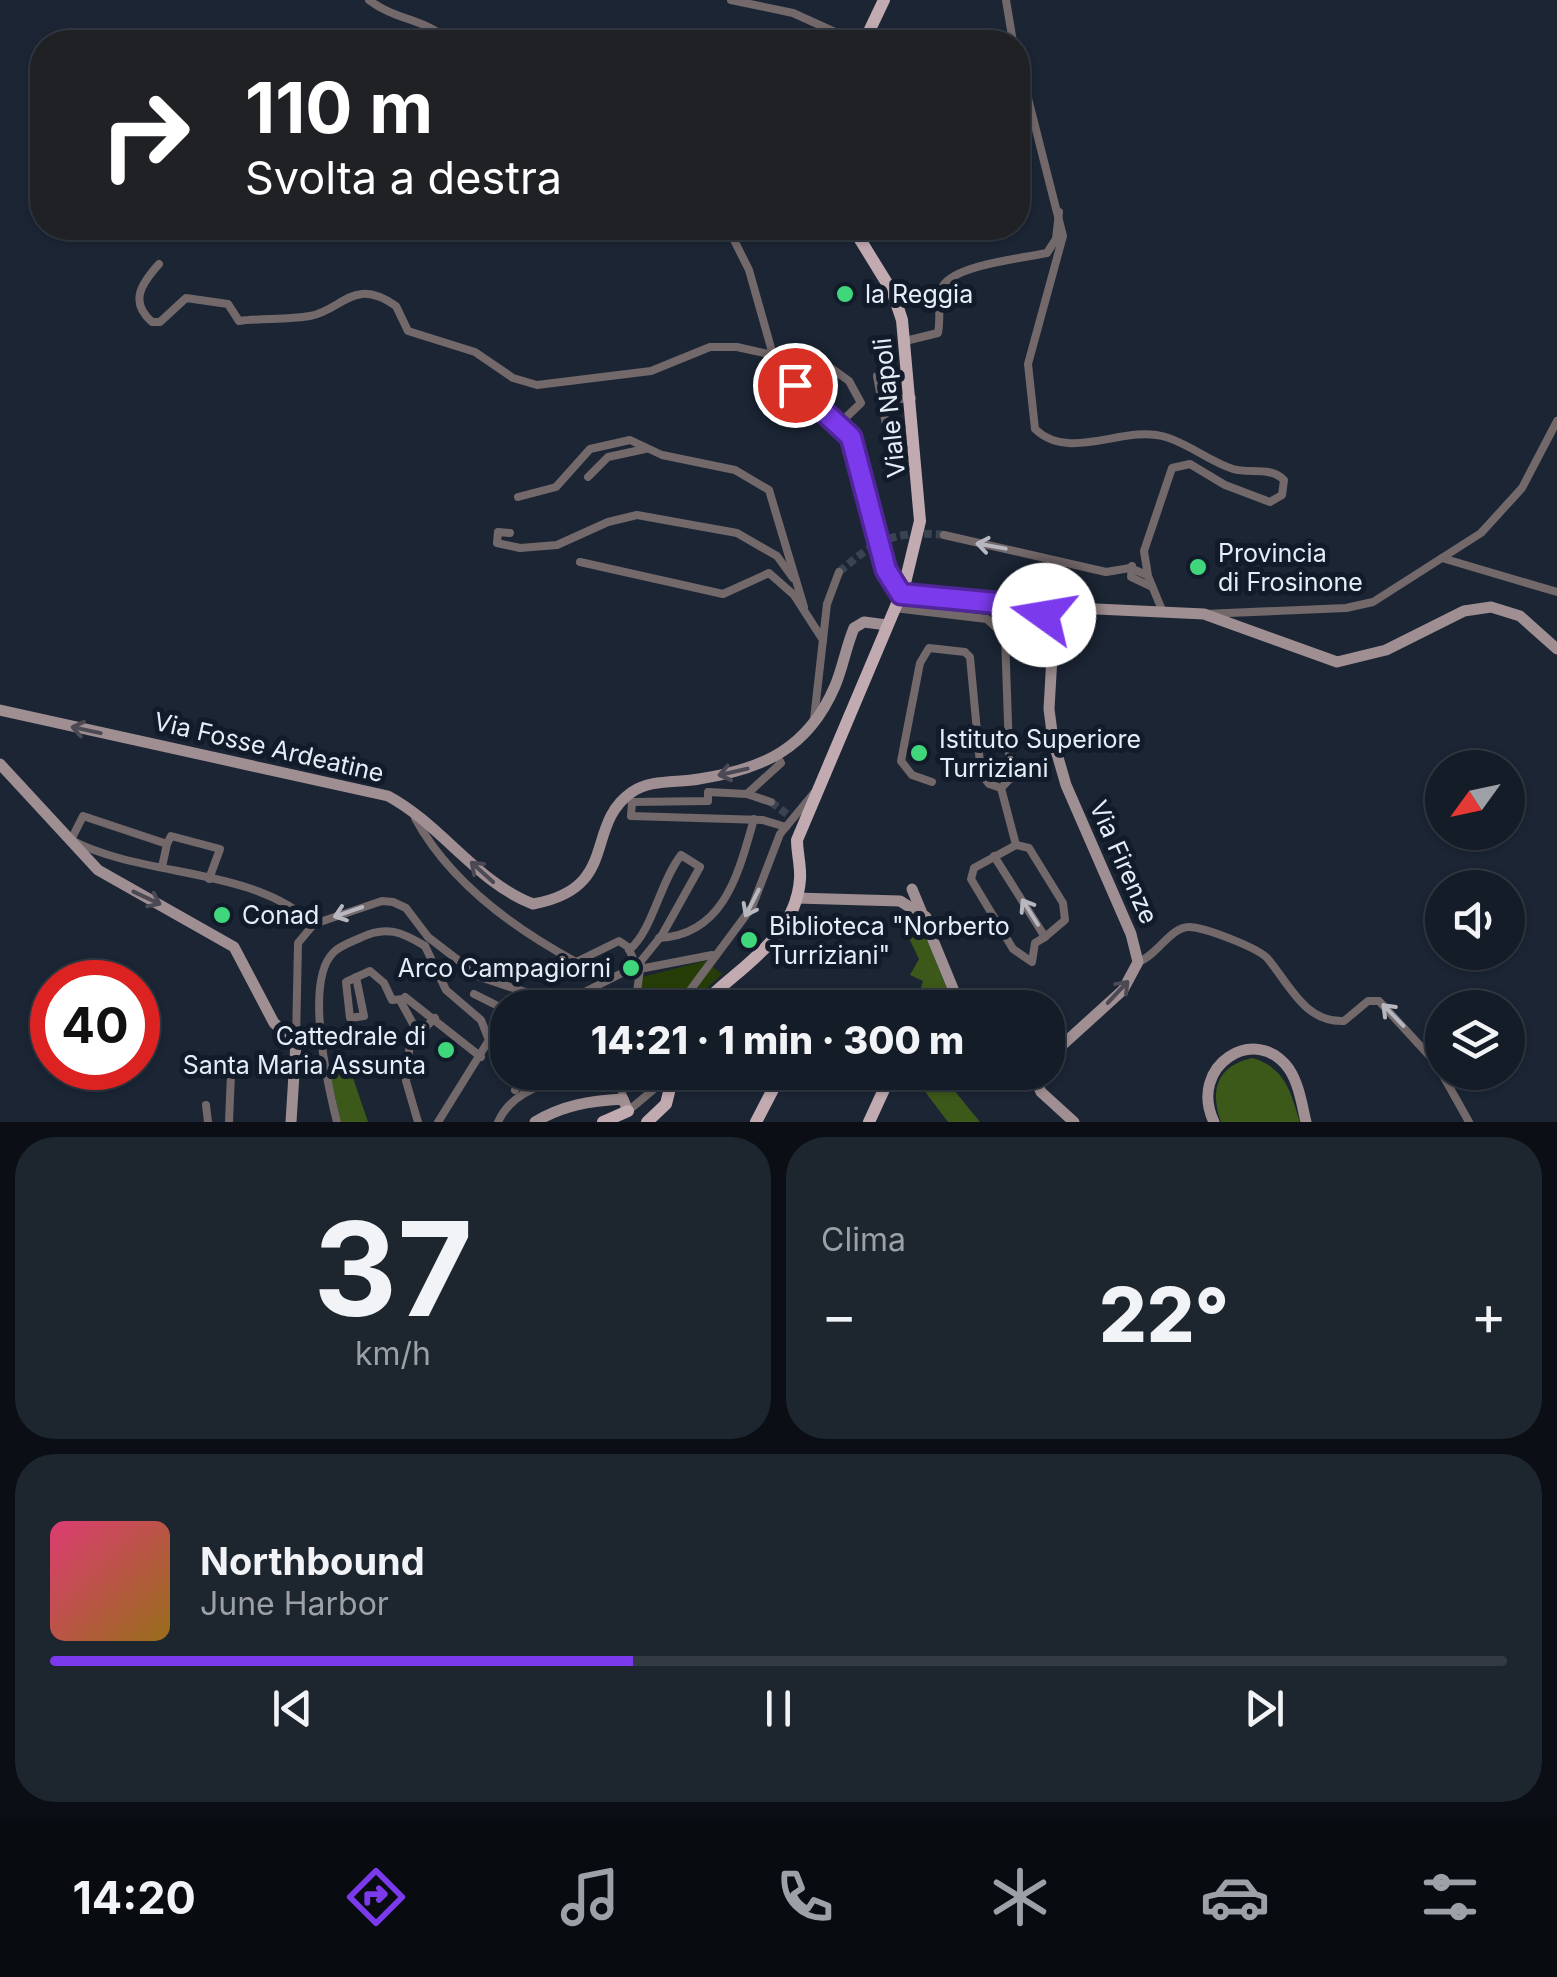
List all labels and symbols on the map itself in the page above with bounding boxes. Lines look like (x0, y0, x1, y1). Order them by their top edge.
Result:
place label: la Reggia (865, 279, 973, 309)
marker: la Reggia (834, 283, 856, 305)
street label: Viale Napoli (867, 337, 911, 479)
pin (753, 343, 838, 428)
one-way arrow (975, 536, 1008, 555)
place label: Provincia di Frosinone (1218, 538, 1363, 597)
marker: Provincia di Frosinone (1187, 556, 1209, 578)
position arrow (992, 563, 1096, 667)
street label: Via Fosse Ardeatine (151, 706, 387, 788)
one-way arrow (71, 719, 103, 738)
place label: Istituto Superiore Turriziani (939, 724, 1141, 783)
marker: Istituto Superiore Turriziani (908, 742, 930, 764)
north arrow (1425, 750, 1525, 850)
one-way arrow (718, 764, 750, 783)
street label: Via Firenze (1084, 796, 1164, 928)
one-way arrow (470, 860, 495, 883)
one-way arrow (741, 887, 760, 917)
one-way arrow (132, 889, 162, 908)
one-way arrow (1019, 898, 1040, 927)
place label: Conad (242, 900, 319, 930)
marker: Conad (211, 904, 233, 926)
one-way arrow (334, 904, 365, 922)
place label: Biblioteca "Norberto Turriziani" (769, 911, 1010, 970)
marker: Biblioteca "Norberto Turriziani" (738, 929, 760, 951)
place label: Arco Campagiorni (398, 953, 611, 983)
marker: Arco Campagiorni (620, 957, 642, 979)
speed limit sign: 40 (30, 960, 160, 1090)
one-way arrow (1106, 980, 1130, 1004)
one-way arrow (1381, 1003, 1405, 1027)
place label: Cattedrale di Santa Maria Assunta (183, 1021, 426, 1080)
marker: Cattedrale di Santa Maria Assunta (435, 1039, 457, 1061)

